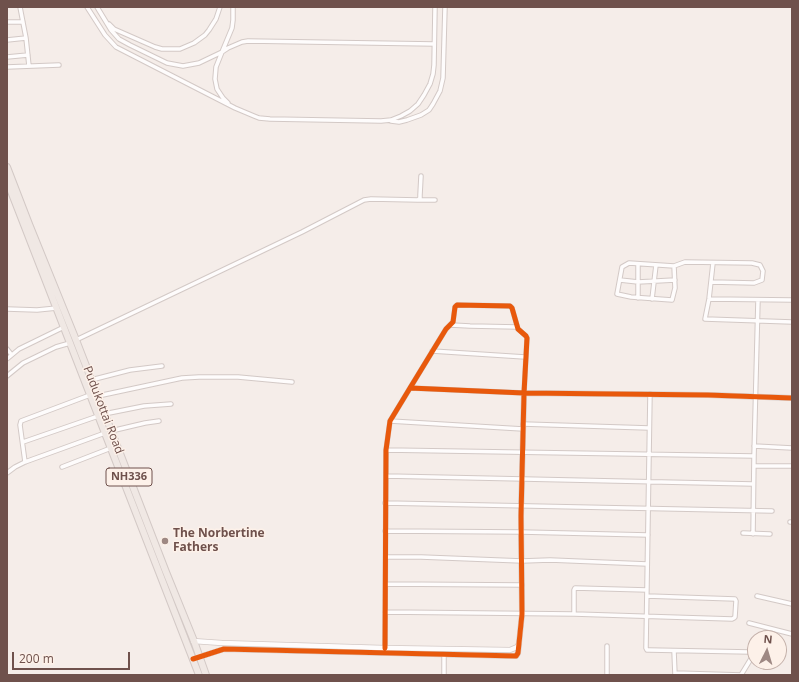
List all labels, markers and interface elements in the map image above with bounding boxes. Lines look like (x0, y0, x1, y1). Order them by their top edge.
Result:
street label: Pudukottai Road (80, 364, 126, 456)
road number: NH336 (106, 468, 152, 486)
place label: The Norbertine Fathers (173, 527, 265, 555)
marker: The Norbertine Fathers (160, 536, 170, 546)
north arrow (747, 630, 787, 670)
text: N (763, 631, 773, 646)
scale bar (14, 644, 132, 670)
text: 200 m (19, 650, 54, 667)

